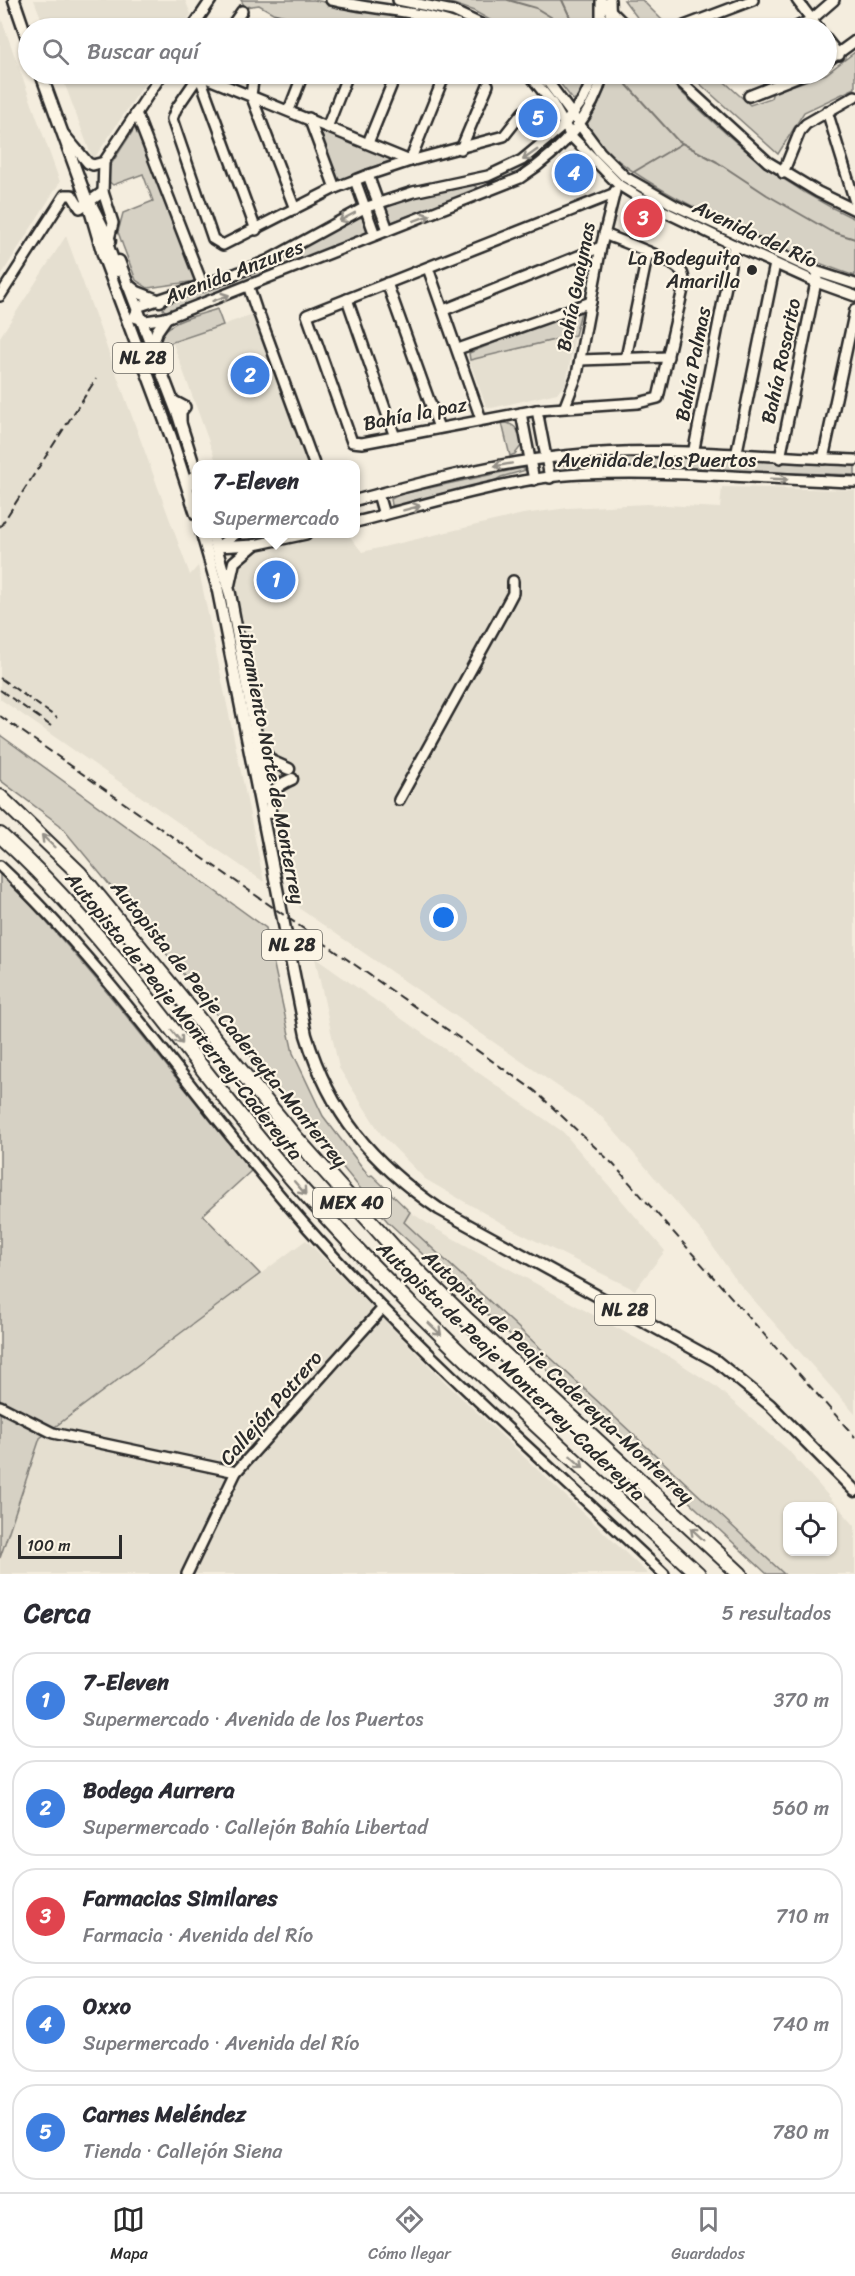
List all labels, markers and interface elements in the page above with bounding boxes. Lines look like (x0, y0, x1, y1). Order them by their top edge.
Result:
search box (18, 18, 837, 84)
text: Buscar aquí (87, 32, 199, 71)
icon: search (39, 35, 72, 68)
pin: 5 (518, 96, 558, 140)
one-way arrow (522, 149, 539, 161)
pin: 4 (554, 150, 594, 195)
street label: Avenida del Río (686, 189, 823, 278)
pin: 3 (624, 196, 662, 240)
one-way arrow (412, 211, 430, 222)
one-way arrow (338, 212, 356, 223)
street label: Bahía Guaymas (546, 219, 606, 355)
street label: Avenida Anzures (158, 229, 309, 315)
place label: La Bodeguita Amarilla (628, 241, 740, 299)
marker: La Bodeguita Amarilla (745, 263, 759, 277)
one-way arrow (211, 292, 230, 303)
street label: Bahía Rosarito (751, 295, 811, 427)
street label: Bahía Palmas (665, 303, 721, 424)
road number: NL 28 (113, 343, 173, 373)
pin: 2 (230, 352, 270, 398)
street label: Bahía la paz (360, 387, 470, 441)
street label: Avenida de los Puertos (557, 443, 757, 478)
one-way arrow (494, 459, 514, 470)
popup (192, 460, 360, 538)
text: 7-Eleven (213, 462, 299, 501)
one-way arrow (768, 473, 788, 485)
text: Supermercado (213, 501, 339, 536)
one-way arrow (402, 501, 421, 513)
pin: 1 (256, 558, 296, 602)
street label: Libramiento Norte de Monterrey (227, 621, 316, 908)
one-way arrow (41, 834, 56, 849)
street label: Autopista de Peaje Monterrey-Cadereyta (55, 863, 312, 1168)
street label: Autopista de Peaje Cadereyta-Monterrey (101, 871, 357, 1176)
your location (429, 903, 458, 932)
road number: NL 28 (262, 930, 322, 960)
one-way arrow (170, 1029, 183, 1045)
one-way arrow (293, 1180, 307, 1195)
road number: MEX 40 (313, 1188, 391, 1218)
street label: Autopista de Peaje Monterrey-Cadereyta (367, 1231, 654, 1510)
street label: Autopista de Peaje Cadereyta-Monterrey (413, 1240, 703, 1514)
road number: NL 28 (595, 1295, 655, 1325)
one-way arrow (427, 1322, 442, 1336)
street label: Callejón Potrero (211, 1342, 331, 1474)
one-way arrow (570, 1455, 585, 1469)
map controls (783, 1502, 837, 1556)
button: locate (783, 1502, 837, 1556)
one-way arrow (690, 1527, 705, 1541)
text: 100 m (27, 1531, 71, 1560)
scale bar (18, 1532, 122, 1560)
text: Cerca (24, 1590, 90, 1636)
text: 5 resultados (722, 1596, 831, 1631)
text: 7-Eleven (83, 1663, 169, 1702)
text: 1 (41, 1683, 50, 1718)
text: 370 m (773, 1683, 829, 1718)
text: Supermercado · Avenida de los Puertos (83, 1702, 424, 1737)
text: Bodega Aurrera (83, 1771, 234, 1810)
text: 2 (40, 1791, 51, 1826)
text: 560 m (772, 1791, 829, 1826)
text: Supermercado · Callejón Bahía Libertad (83, 1810, 428, 1845)
text: Farmacias Similares (83, 1879, 278, 1918)
text: 3 (40, 1899, 51, 1934)
text: 710 m (776, 1899, 829, 1934)
text: Farmacia · Avenida del Río (83, 1918, 313, 1953)
text: Oxxo (83, 1987, 131, 2026)
text: 4 (39, 2007, 52, 2042)
text: 740 m (772, 2007, 829, 2042)
text: Supermercado · Avenida del Río (83, 2026, 359, 2061)
text: Carnes Meléndez (83, 2095, 246, 2134)
text: 5 (39, 2115, 52, 2150)
text: 780 m (772, 2115, 829, 2150)
text: Tienda · Callejón Siena (83, 2134, 282, 2169)
tab: Mapa (110, 2203, 148, 2268)
tab: Cómo llegar (368, 2203, 451, 2268)
tab: Guardados (671, 2203, 745, 2268)

